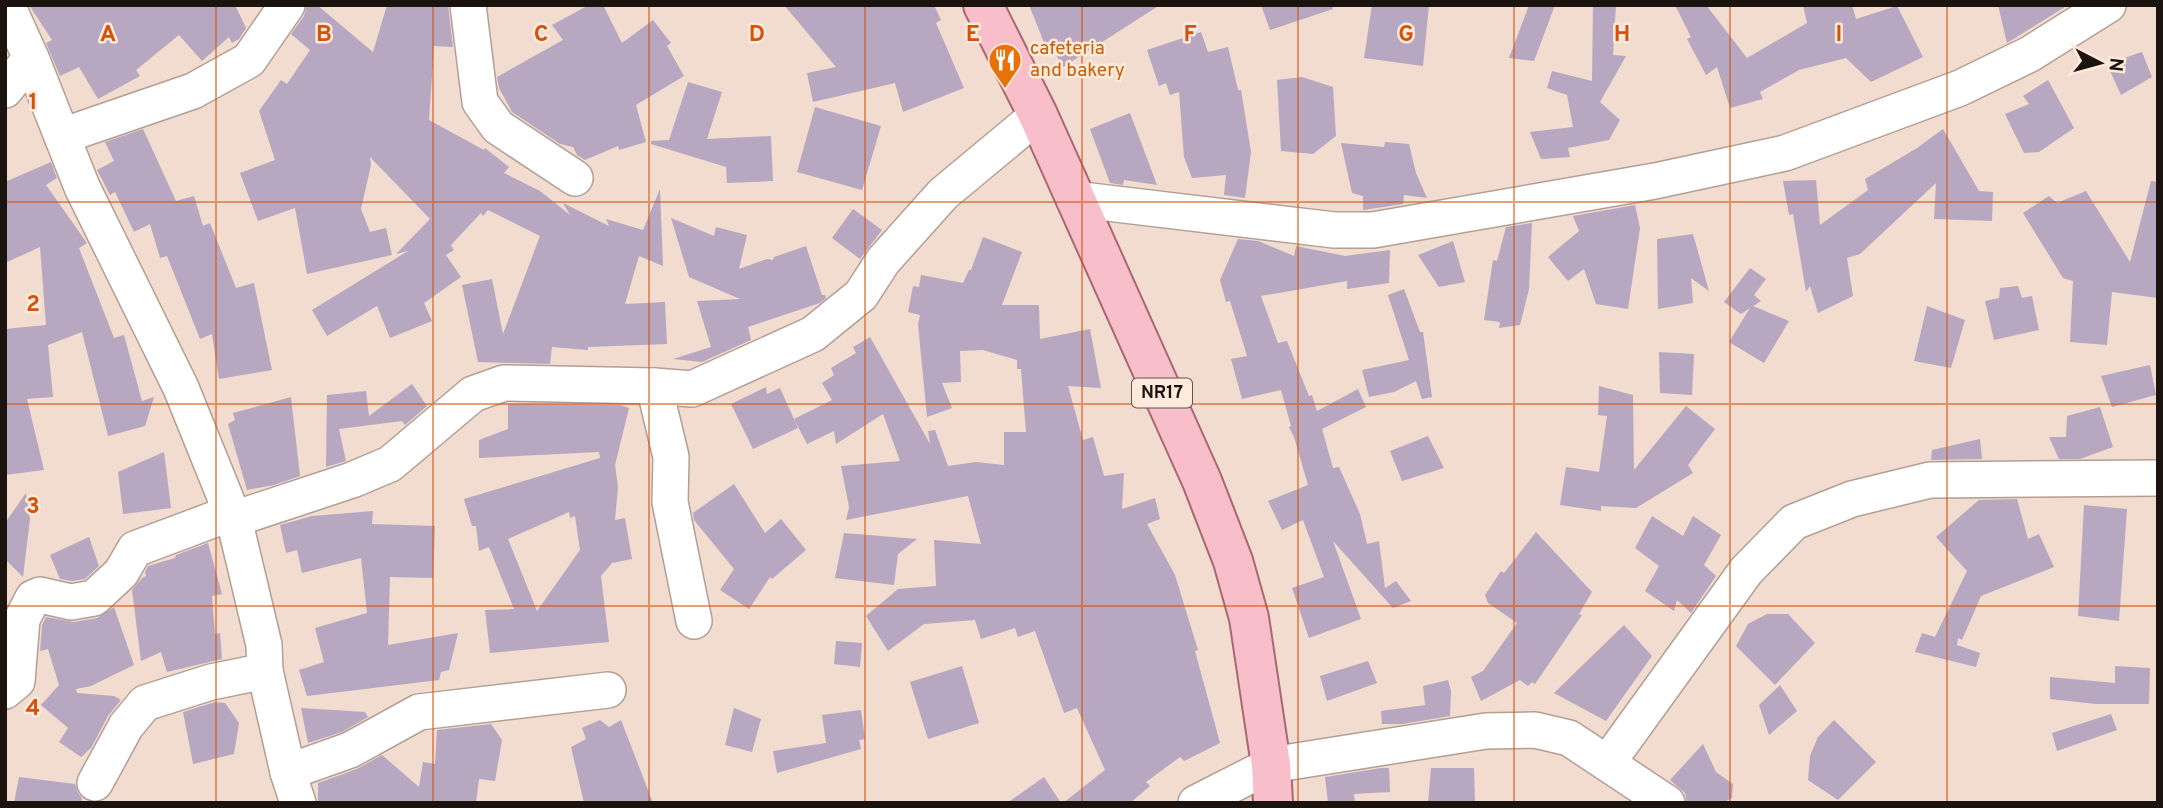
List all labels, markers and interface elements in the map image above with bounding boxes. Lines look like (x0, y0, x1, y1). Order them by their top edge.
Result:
text: A (100, 21, 116, 50)
text: B (316, 21, 332, 50)
text: C (534, 21, 548, 50)
text: D (749, 21, 765, 50)
text: E (966, 21, 980, 50)
text: F (1183, 21, 1197, 50)
text: G (1398, 21, 1414, 50)
text: H (1614, 21, 1630, 50)
text: I (1836, 21, 1842, 50)
north arrow (2065, 28, 2135, 98)
place label: cafeteria and bakery (1030, 37, 1125, 83)
restaurant icon: cafeteria and bakery (986, 41, 1024, 90)
text: N (2102, 57, 2128, 73)
text: 1 (28, 89, 38, 118)
text: 2 (26, 291, 40, 320)
road number: NR17 (1132, 379, 1192, 408)
text: 3 (26, 493, 40, 522)
text: 4 (26, 695, 40, 724)

